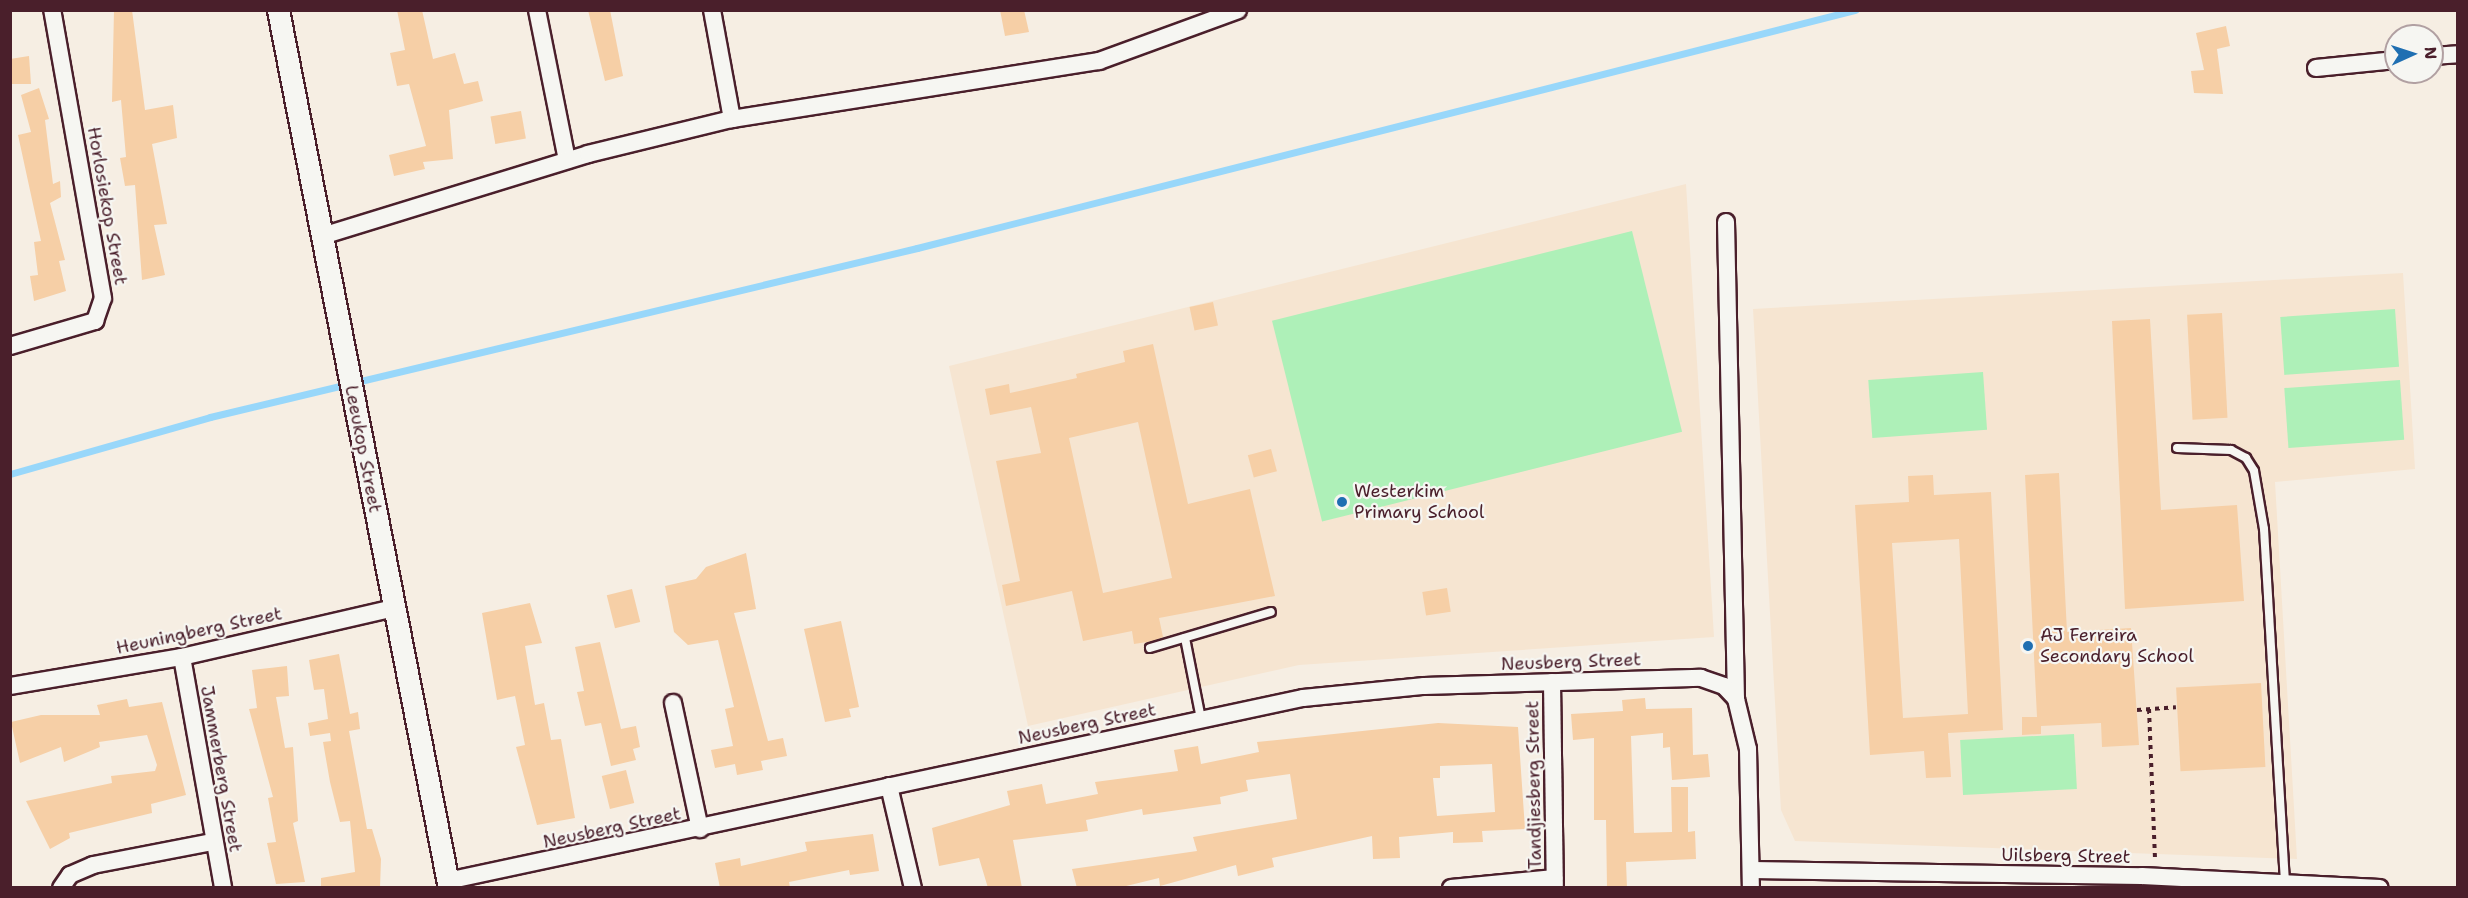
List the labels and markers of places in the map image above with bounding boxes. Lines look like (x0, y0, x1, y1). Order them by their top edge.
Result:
place label: Westerkim Primary School (1354, 481, 1484, 524)
marker: Westerkim Primary School (1335, 495, 1349, 509)
place label: AJ Ferreira Secondary School (2040, 625, 2194, 668)
marker: AJ Ferreira Secondary School (2021, 639, 2035, 653)

